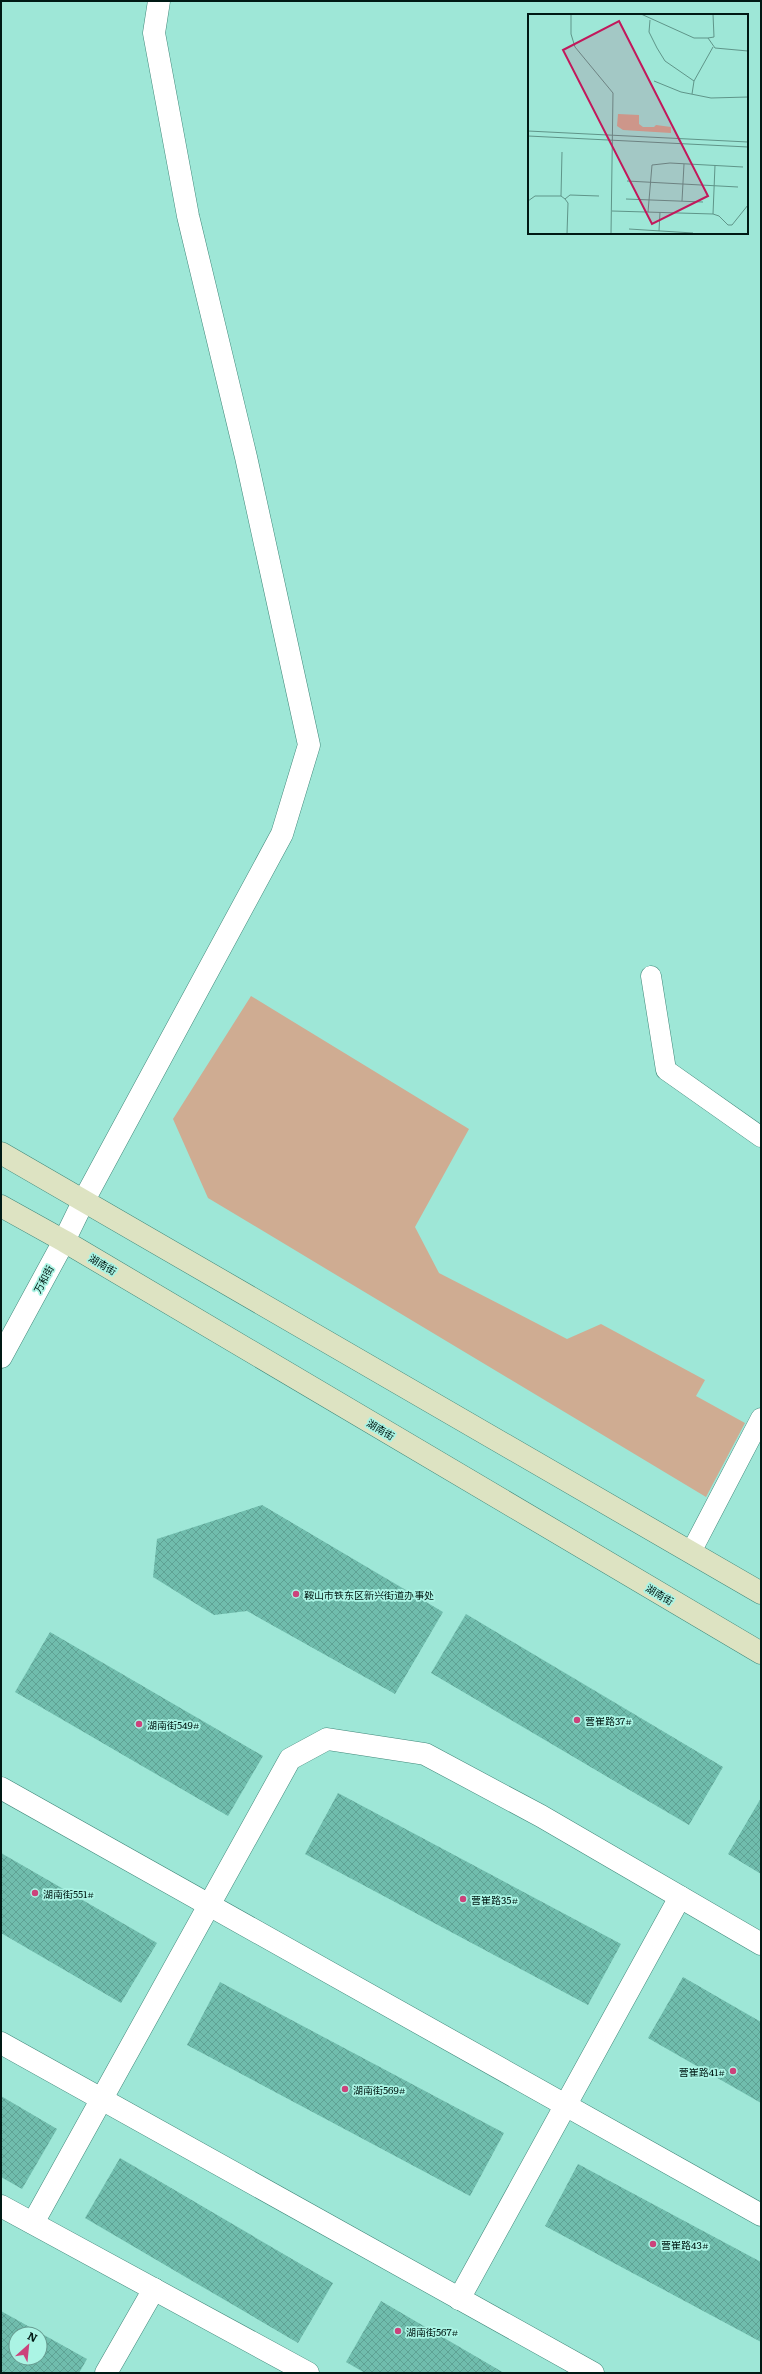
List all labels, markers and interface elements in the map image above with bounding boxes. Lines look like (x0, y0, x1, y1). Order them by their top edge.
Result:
inset map (528, 14, 748, 234)
street label: 湖南街 (86, 1250, 120, 1278)
street label: 万和街 (29, 1262, 57, 1296)
street label: 湖南街 (364, 1415, 398, 1443)
street label: 湖南街 (643, 1580, 677, 1608)
place label: 鞍山市铁东区新兴街道办事处 (304, 1587, 434, 1602)
marker: 鞍山市铁东区新兴街道办事处 (291, 1589, 301, 1599)
place label: 营崔路37# (585, 1713, 632, 1728)
marker: 营崔路37# (572, 1715, 582, 1725)
place label: 湖南街549# (147, 1717, 200, 1732)
marker: 湖南街549# (134, 1719, 144, 1729)
place label: 湖南街551# (43, 1886, 94, 1901)
marker: 湖南街551# (30, 1888, 40, 1898)
place label: 营崔路35# (471, 1892, 518, 1907)
marker: 营崔路35# (458, 1894, 468, 1904)
place label: 营崔路41# (679, 2064, 725, 2079)
marker: 营崔路41# (728, 2066, 738, 2076)
place label: 湖南街569# (353, 2082, 406, 2097)
marker: 湖南街569# (340, 2084, 350, 2094)
place label: 营崔路43# (661, 2237, 709, 2252)
marker: 营崔路43# (648, 2239, 658, 2249)
place label: 湖南街567# (406, 2324, 459, 2339)
north arrow (8, 2326, 48, 2366)
marker: 湖南街567# (393, 2326, 403, 2336)
text: N (25, 2327, 41, 2345)

